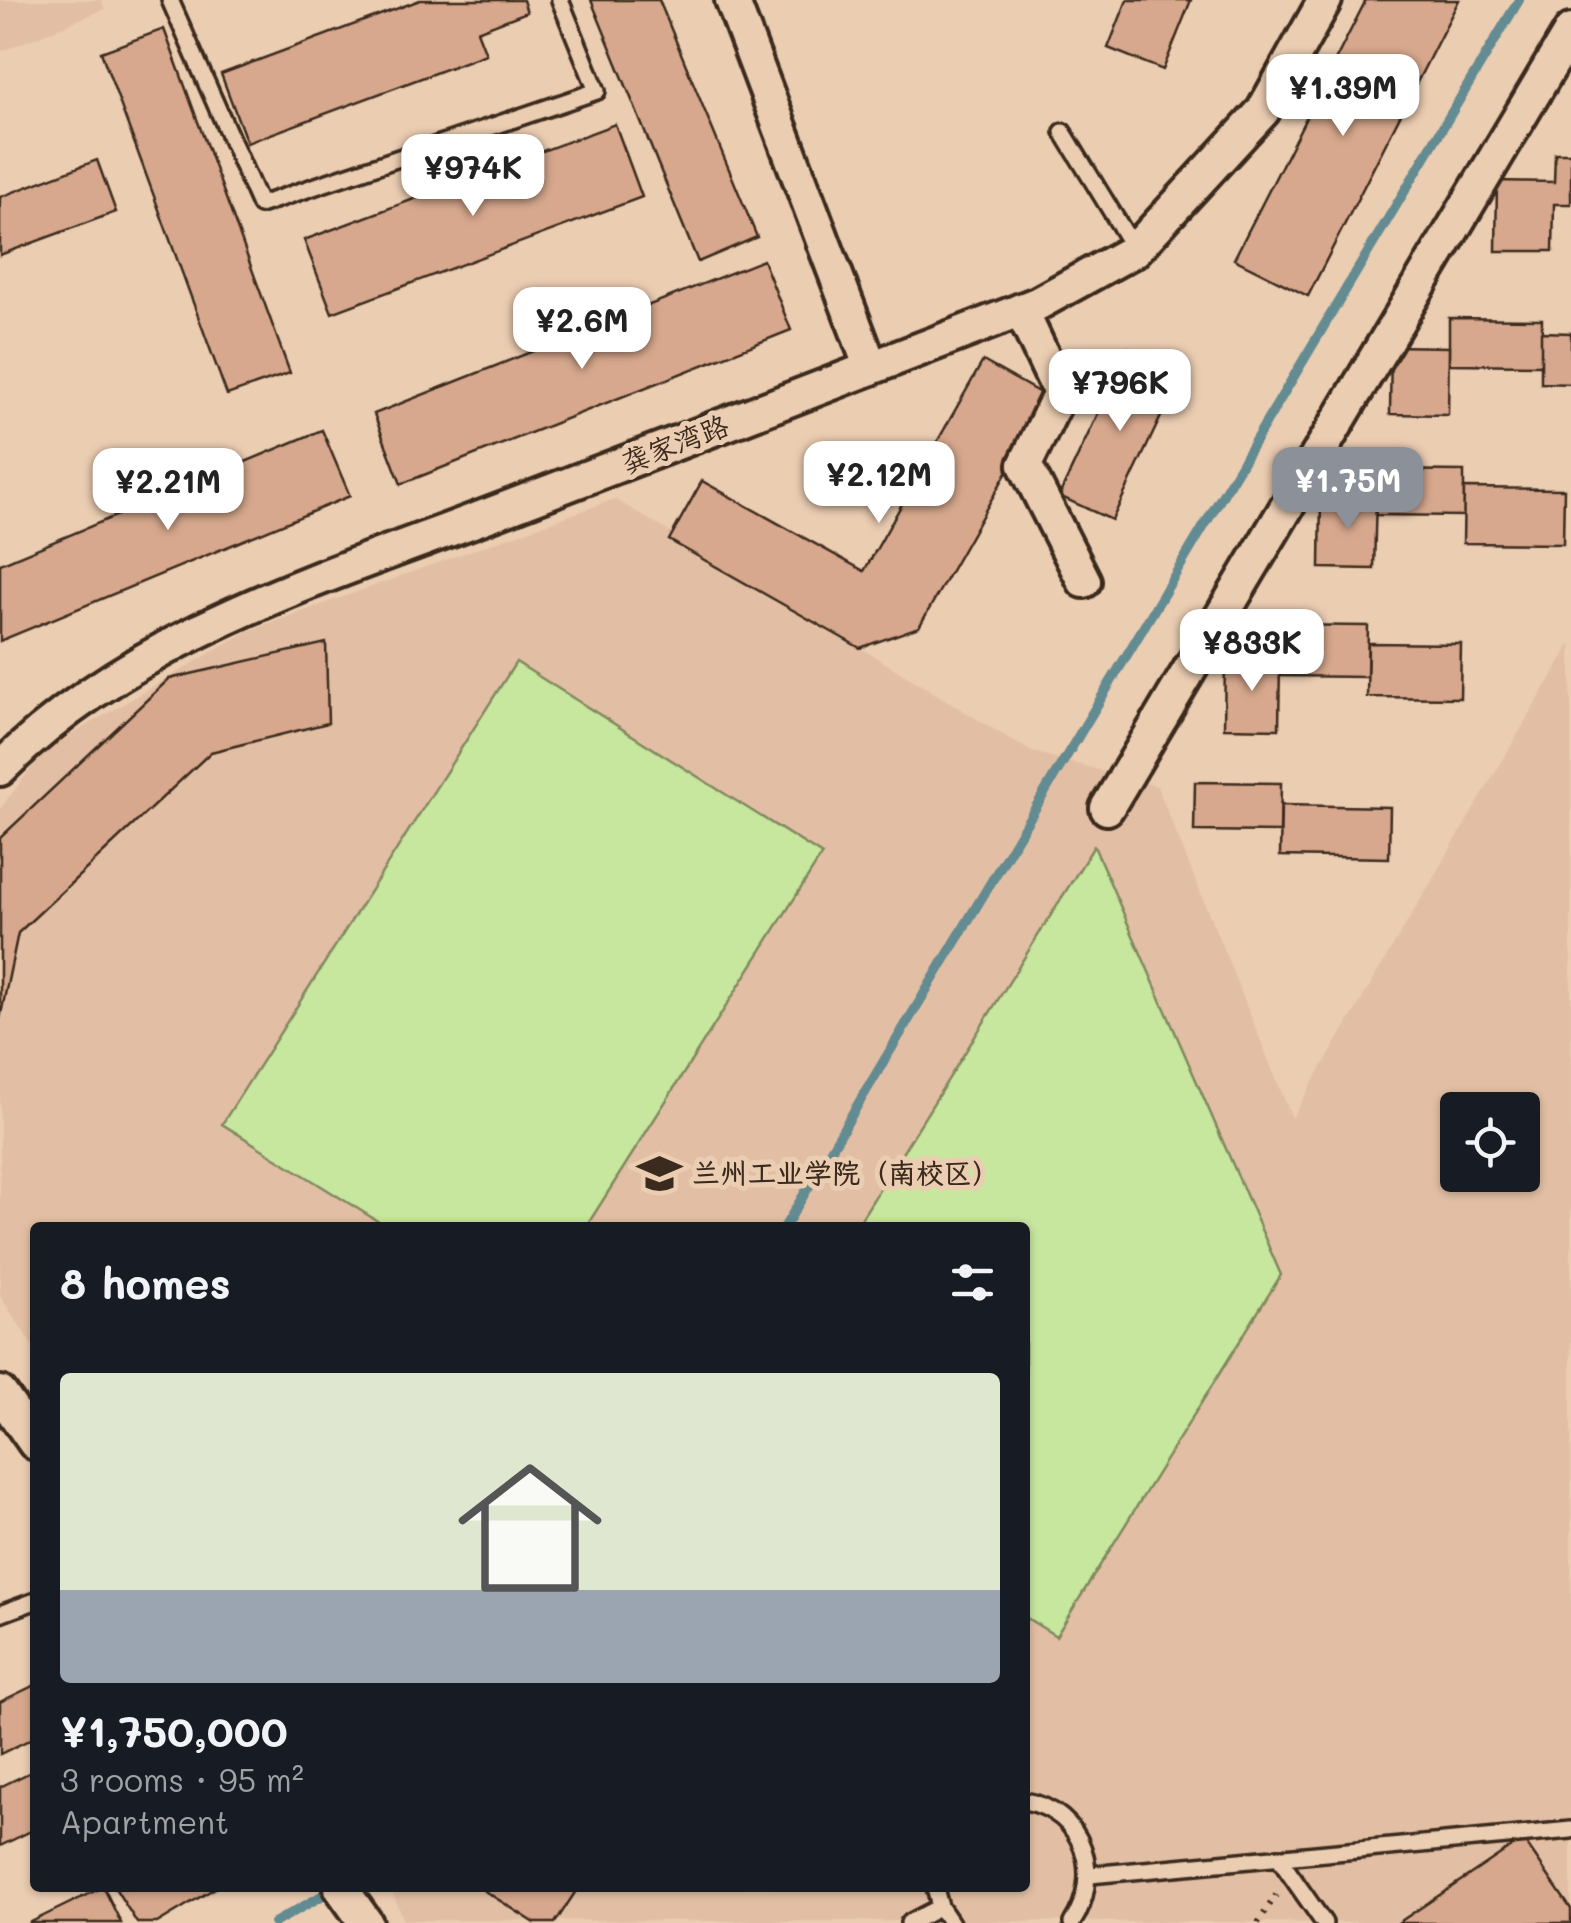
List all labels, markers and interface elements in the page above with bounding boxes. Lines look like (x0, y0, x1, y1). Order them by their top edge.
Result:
pin: ¥1.39M (1262, 54, 1424, 139)
text: ¥1.39M (1288, 65, 1398, 107)
pin: ¥974K (403, 134, 543, 219)
text: ¥974K (423, 145, 523, 187)
pin: ¥2.6M (512, 287, 652, 372)
text: ¥2.6M (535, 298, 629, 340)
pin: ¥796K (1050, 349, 1190, 434)
text: ¥796K (1071, 360, 1169, 402)
street label: 龚家湾路 (616, 406, 733, 480)
pin: ¥2.12M (798, 441, 960, 526)
pin: ¥1.75M (1267, 447, 1429, 532)
pin: ¥2.21M (87, 448, 249, 533)
text: ¥2.12M (826, 452, 932, 494)
text: ¥1.75M (1294, 458, 1402, 500)
text: ¥2.21M (115, 459, 221, 501)
pin: ¥833K (1182, 609, 1322, 694)
text: ¥833K (1202, 620, 1302, 662)
map controls (1440, 1092, 1540, 1192)
button: locate (1440, 1092, 1540, 1192)
school or university icon: 兰州工业学院（南校区） (635, 1149, 683, 1197)
place label: 兰州工业学院（南校区） (692, 1154, 1000, 1190)
text: 8 homes (60, 1255, 231, 1310)
icon: filters (945, 1255, 1000, 1310)
icon: home (440, 1438, 620, 1618)
text: ¥1,750,000 (60, 1703, 288, 1758)
text: 3 rooms · 95 m² (60, 1758, 304, 1800)
text: Apartment (60, 1800, 229, 1842)

